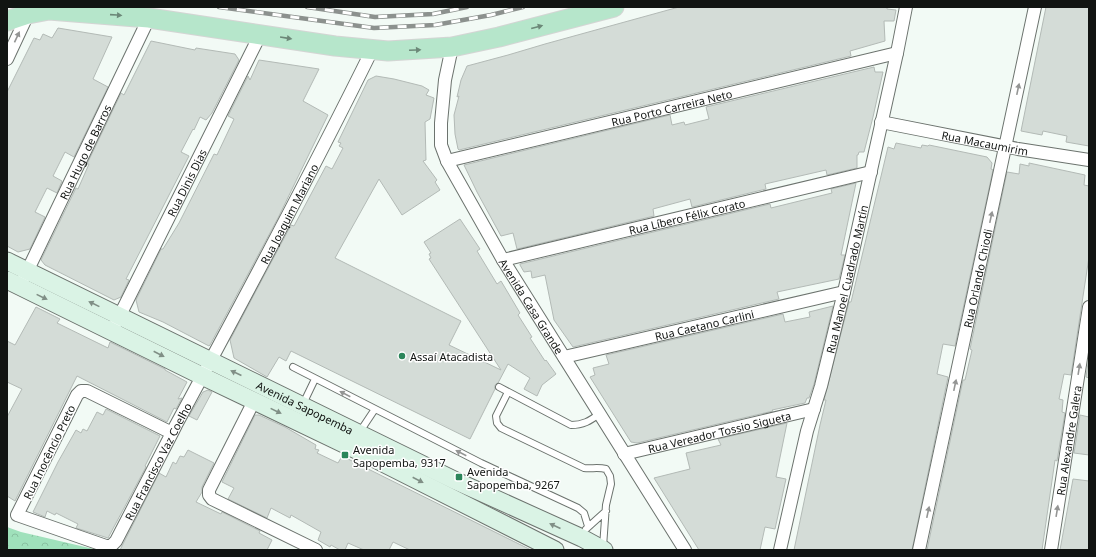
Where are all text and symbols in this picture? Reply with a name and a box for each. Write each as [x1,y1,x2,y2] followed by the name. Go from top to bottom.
[110,12,122,19] one-way arrow
[531,24,543,30] one-way arrow
[14,31,20,42] one-way arrow
[280,35,292,41] one-way arrow
[409,46,421,53] one-way arrow
[1015,83,1021,96] one-way arrow
[610,85,734,129] street label: Rua Porto Carreira Neto
[55,102,114,202] street label: Rua Hugo de Barros
[940,127,1029,158] street label: Rua Macaumirim
[163,146,209,219] street label: Rua Dinis Dias
[256,161,321,267] street label: Rua Joaquim Mariano
[627,195,747,237] street label: Rua Líbero Félix Corato
[822,203,871,355] street label: Rua Manoel Cuadrado Martín
[988,210,994,223] one-way arrow
[959,227,995,329] street label: Rua Orlando Chiodi
[496,255,567,357] street label: Avenida Casa Grande
[36,294,48,300] one-way arrow
[89,301,100,307] one-way arrow
[653,306,755,343] street label: Rua Caetano Carlini
[410,349,493,364] place label: Assaí Atacadista
[153,351,164,358] one-way arrow
[397,351,407,361] marker: Assaí Atacadista
[1076,363,1082,375] one-way arrow
[231,370,242,376] one-way arrow
[254,377,356,437] street label: Avenida Sapopemba
[952,379,958,391] one-way arrow
[1052,384,1084,496] street label: Rua Alexandre Galera
[340,391,351,397] one-way arrow
[121,399,195,523] street label: Rua Francisco Vaz Coelho
[20,402,79,502] street label: Rua Inocêncio Preto
[646,407,792,456] street label: Rua Vereador Tossio Sigueta
[270,408,281,414] one-way arrow
[353,442,446,470] place label: Avenida Sapopemba, 9317
[340,450,350,460] marker: Avenida Sapopemba, 9317
[456,450,467,456] one-way arrow
[467,464,560,492] place label: Avenida Sapopemba, 9267
[454,472,464,482] marker: Avenida Sapopemba, 9267
[412,477,423,484] one-way arrow
[1054,505,1060,518] one-way arrow
[925,506,931,518] one-way arrow
[550,523,561,529] one-way arrow

